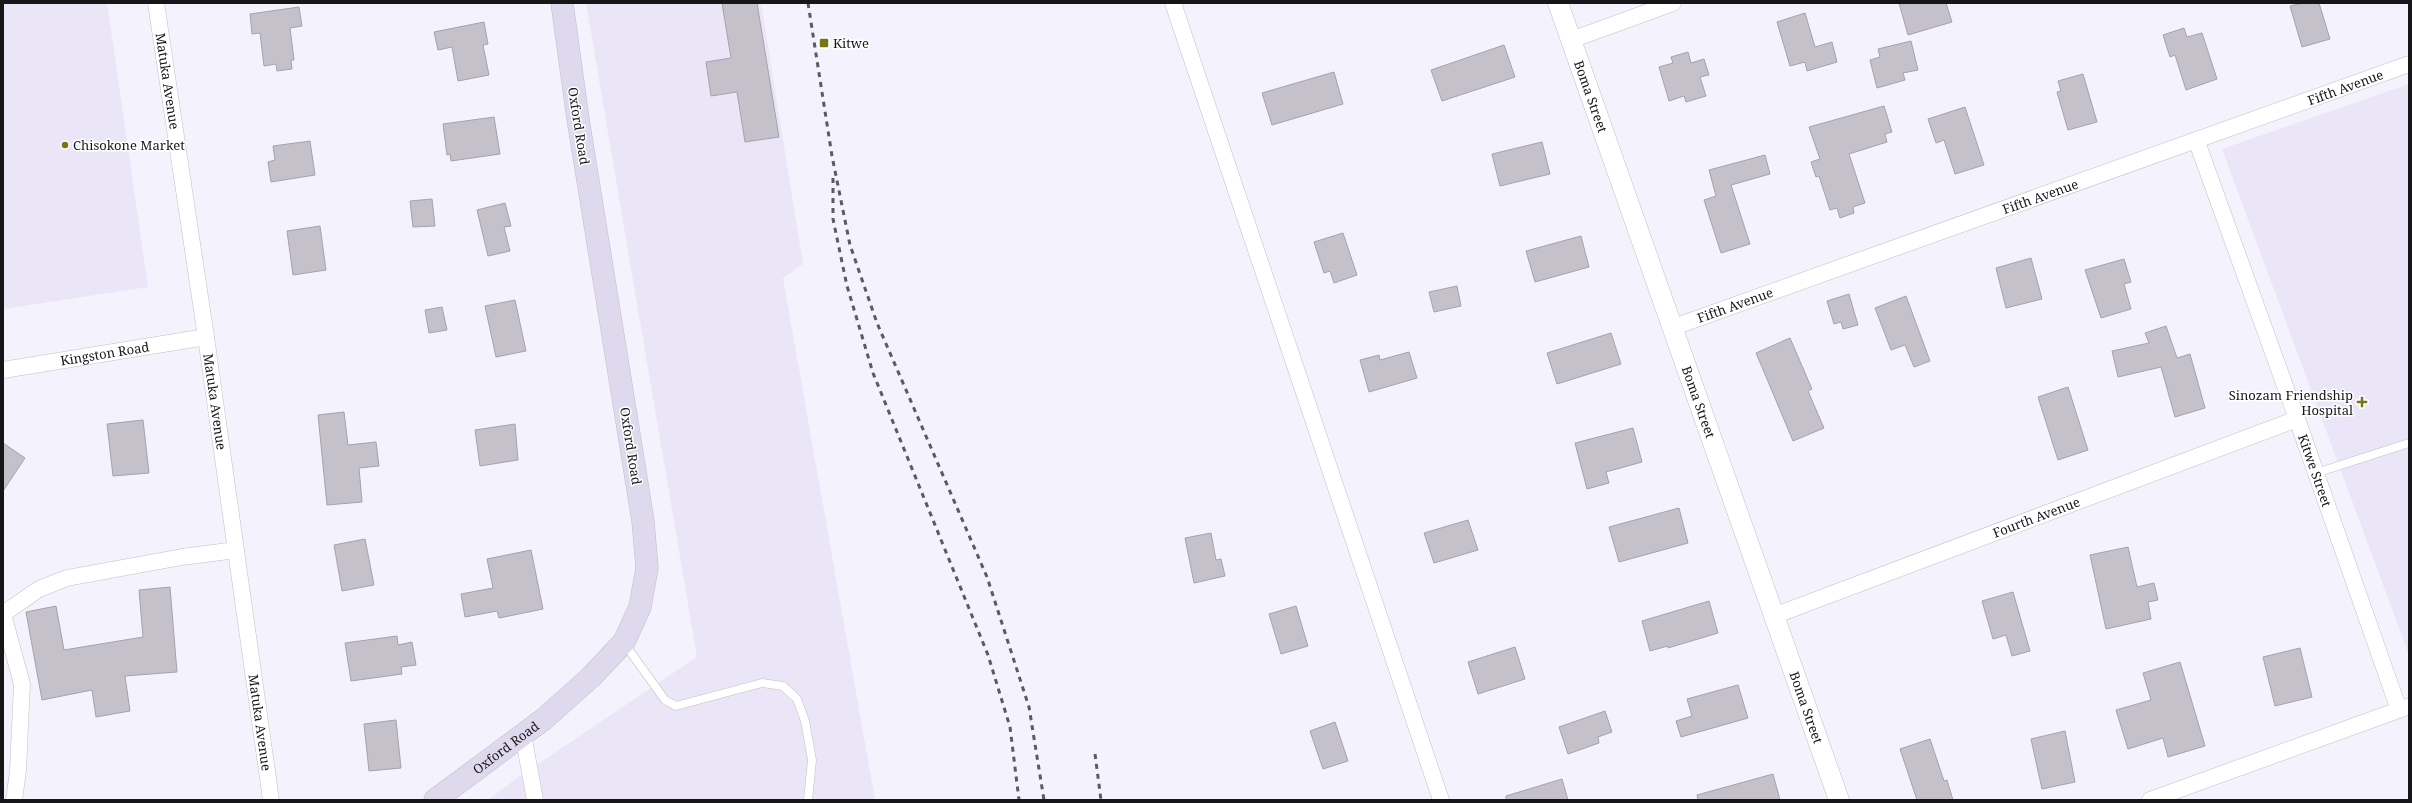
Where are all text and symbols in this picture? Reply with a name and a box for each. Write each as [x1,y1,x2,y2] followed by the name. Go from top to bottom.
[152,32,184,131] street label: Matuka Avenue
[833,34,869,52] place label: Kitwe
[818,37,830,49] marker: Kitwe
[1570,58,1612,135] street label: Boma Street
[2305,65,2386,109] street label: Fifth Avenue
[564,86,594,166] street label: Oxford Road
[73,136,185,154] place label: Chisokone Market
[60,140,70,150] marker: Chisokone Market
[2000,175,2081,218] street label: Fifth Avenue
[1695,283,1775,327] street label: Fifth Avenue
[59,337,150,370] street label: Kingston Road
[199,352,231,451] street label: Matuka Avenue
[1678,363,1720,441] street label: Boma Street
[2229,386,2353,419] place label: Sinozam Friendship Hospital
[2356,396,2368,408] marker: Sinozam Friendship Hospital
[616,406,646,486] street label: Oxford Road
[2294,432,2336,510] street label: Kitwe Street
[1990,493,2082,542] street label: Fourth Avenue
[1785,669,1828,746] street label: Boma Street
[244,673,276,772] street label: Matuka Avenue
[469,717,542,778] street label: Oxford Road

